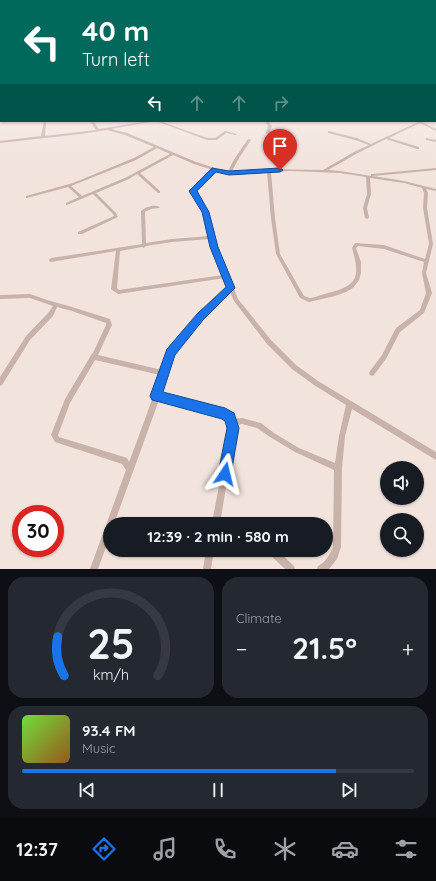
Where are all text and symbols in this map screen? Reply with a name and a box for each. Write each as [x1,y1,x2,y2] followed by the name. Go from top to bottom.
[82,13,149,48] text: 40 m
[16,16,68,68] icon: left
[82,48,150,71] text: Turn left
[144,92,166,114] icon: left
[186,92,208,114] icon: ahead
[228,92,250,114] icon: ahead
[270,92,292,114] icon: right
[263,129,297,170] pin
[269,135,291,157] icon: arrive
[204,453,246,495] position arrow
[380,461,424,557] map controls
[380,461,424,505] button: sound
[12,505,64,557] speed limit sign: 30
[380,513,424,557] button: search
[147,527,289,546] text: 12:39 · 2 min · 580 m
[236,610,282,626] text: Climate
[87,616,135,668] text: 25
[292,629,357,667] text: 21.5°
[236,635,247,663] text: −
[402,635,414,663] text: +
[93,665,129,683] text: km/h
[82,721,136,740] text: 93.4 FM
[82,740,116,756] text: Music
[76,779,98,801] icon: previous
[207,779,229,801] icon: pause
[338,779,360,801] icon: next
[90,835,118,863] icon: directions
[151,835,179,863] icon: music
[211,835,239,863] icon: phone
[271,835,299,863] icon: climate
[331,835,359,863] icon: car
[392,835,420,863] icon: filters
[16,838,58,861] text: 12:37

